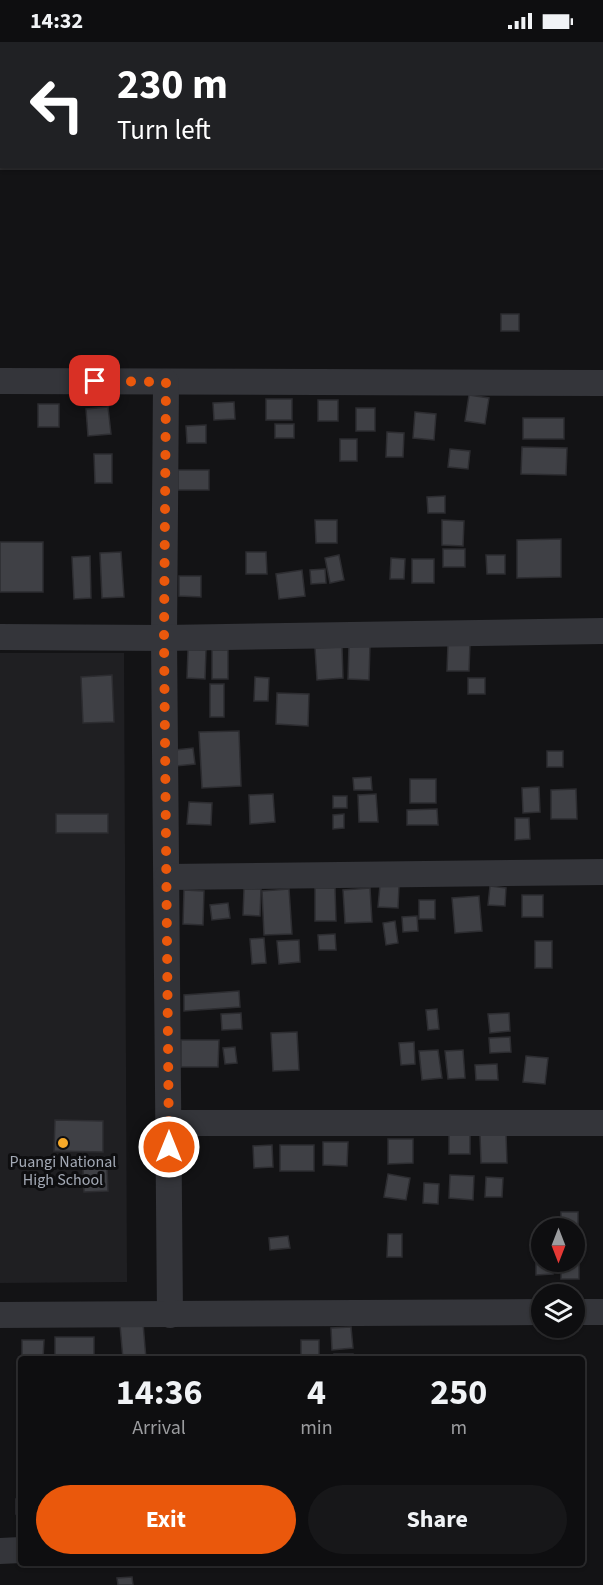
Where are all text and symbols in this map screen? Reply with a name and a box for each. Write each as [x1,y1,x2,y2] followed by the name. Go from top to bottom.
[30,5,83,37] text: 14:32
[117,55,228,115] text: 230 m
[18,66,96,144] icon: left
[117,111,211,150] text: Turn left
[69,355,120,406] pin
[78,364,111,397] icon: arrive
[137,1115,201,1179] position arrow
[56,1136,70,1150] marker: Puangi National High School
[10,1151,116,1191] place label: Puangi National High School
[531,1218,585,1272] north arrow
[531,1218,585,1338] map controls
[531,1284,585,1338] button: layers
[116,1367,203,1418] text: 14:36
[307,1367,326,1418] text: 4
[430,1367,487,1418] text: 250
[132,1414,186,1442] text: Arrival
[300,1414,333,1442] text: min
[450,1414,467,1442] text: m
[36,1485,296,1554] button: Exit
[308,1485,567,1554] button: Share

